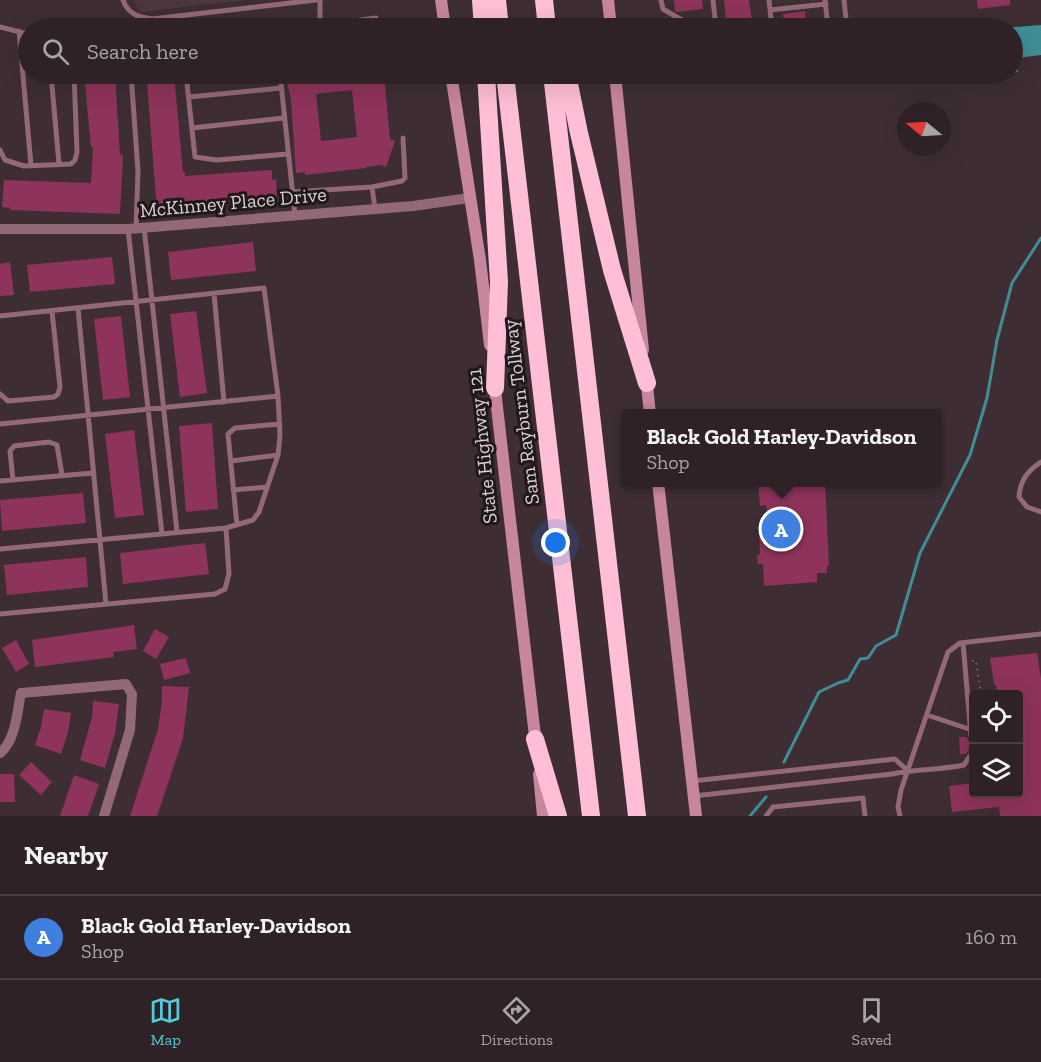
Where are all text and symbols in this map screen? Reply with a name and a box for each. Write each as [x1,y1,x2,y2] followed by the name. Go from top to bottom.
[18,18,1023,84] search box
[39,35,72,68] icon: search
[87,38,198,65] text: Search here
[897,102,951,156] north arrow
[139,182,327,222] street label: McKinney Place Drive
[498,317,544,506] street label: Sam Rayburn Tollway
[462,367,502,525] street label: State Highway 121
[621,409,942,487] popup
[646,423,917,450] text: Black Gold Harley-Davidson
[646,450,690,474] text: Shop
[762,506,800,552] pin: A
[541,528,570,557] your location
[969,690,1023,798] map controls
[969,690,1023,744] button: locate
[969,744,1023,798] button: layers
[24,839,108,871] text: Nearby
[81,912,351,939] text: Black Gold Harley-Davidson
[37,925,50,949] text: A
[965,925,1017,949] text: 160 m
[81,939,124,963] text: Shop
[149,994,182,1049] tab: Map
[481,994,553,1049] tab: Directions
[852,994,892,1049] tab: Saved

